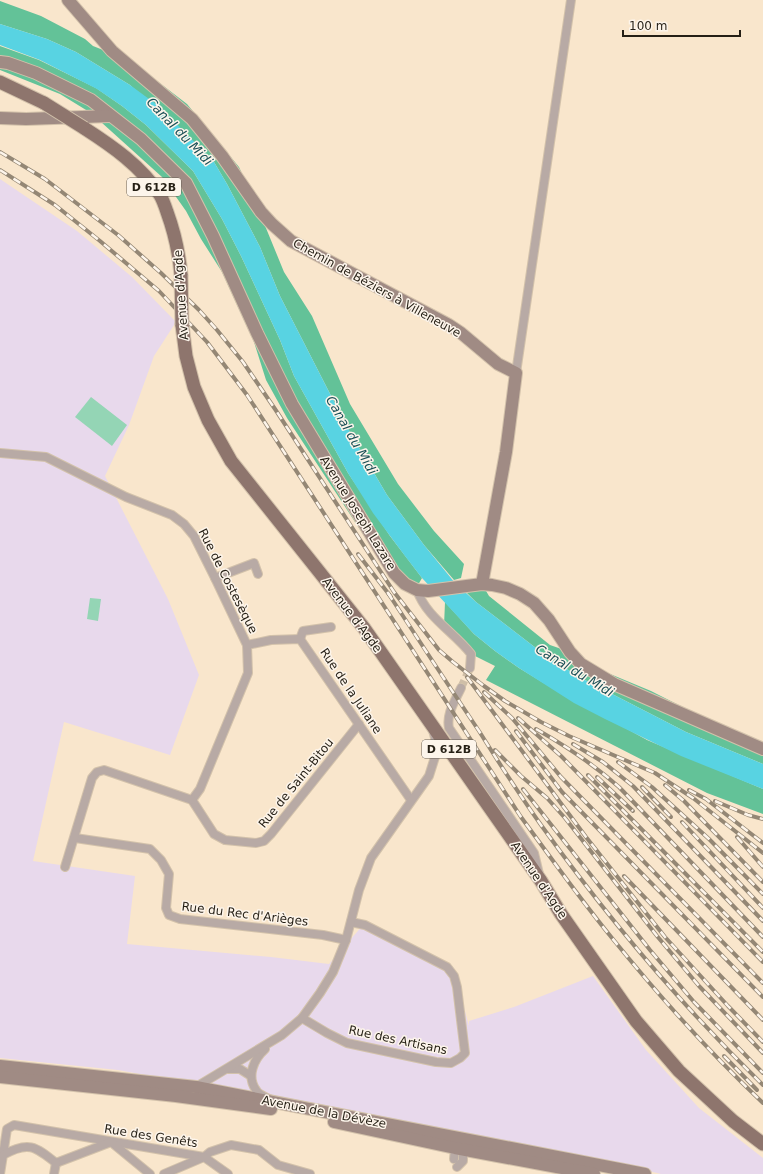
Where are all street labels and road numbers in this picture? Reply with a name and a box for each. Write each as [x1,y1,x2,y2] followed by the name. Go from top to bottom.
[127,178,181,196] road number: D 612B
[291,236,463,340] street label: Chemin de Béziers à Villeneuve
[171,250,191,340] street label: Avenue d'Agde
[317,453,399,573] street label: Avenue Joseph Lazare
[195,526,261,636] street label: Rue de Costesèque
[319,575,385,655] street label: Avenue d'Agde
[317,646,385,736] street label: Rue de la Juliane
[256,735,336,831] street label: Rue de Saint-Bitou
[422,740,476,758] road number: D 612B
[508,839,570,921] street label: Avenue d'Agde
[181,899,309,929] street label: Rue du Rec d'Arièges
[347,1023,449,1057] street label: Rue des Artisans
[261,1093,387,1131] street label: Avenue de la Dévèze
[103,1122,199,1150] street label: Rue des Genêts

